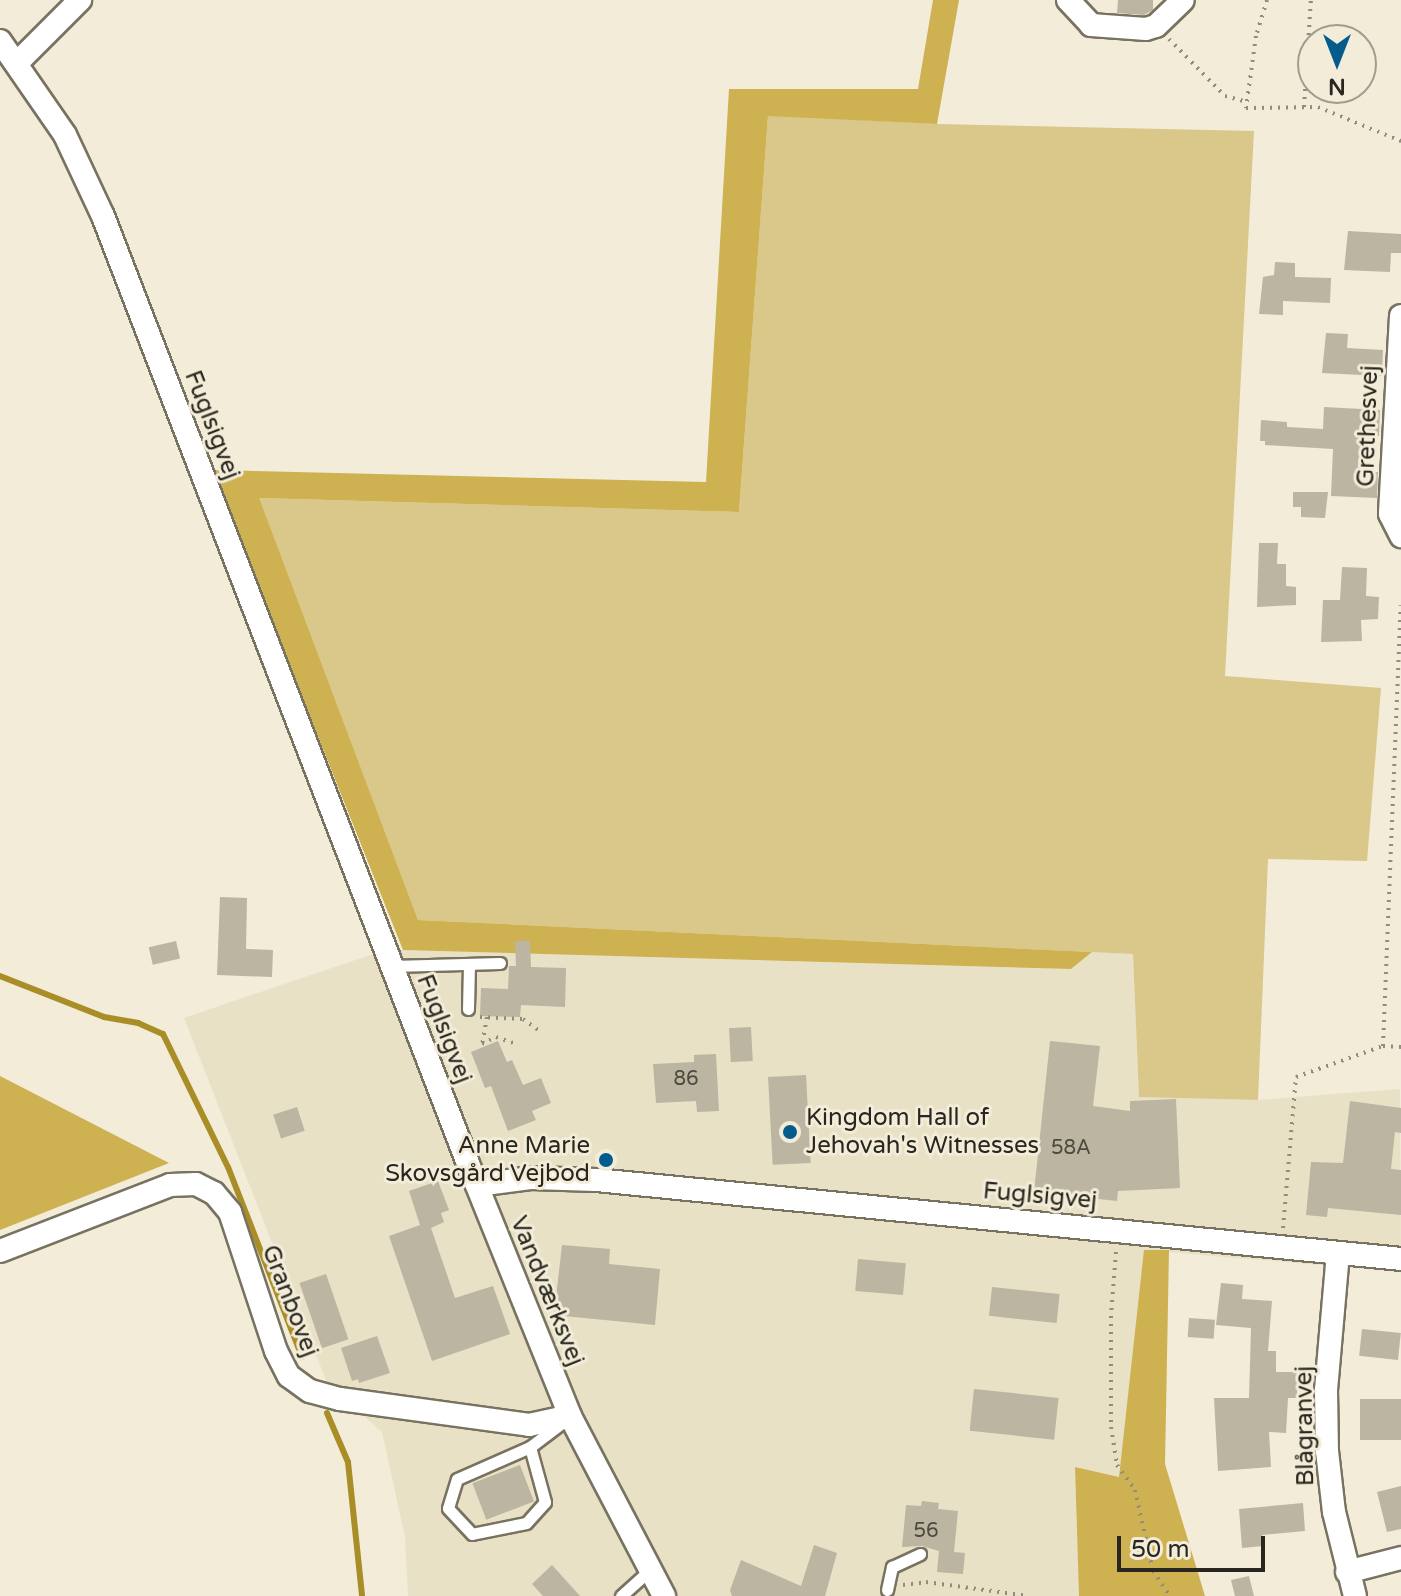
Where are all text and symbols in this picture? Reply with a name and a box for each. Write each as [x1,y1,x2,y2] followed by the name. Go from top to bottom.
[1297,24,1377,104] north arrow
[1328,73,1346,99] text: N
[1351,365,1385,487] street label: Grethesvej
[178,366,246,484] street label: Fuglsigvej
[410,970,478,1088] street label: Fuglsigvej
[673,1067,699,1091] house number: 86
[806,1104,1039,1160] place label: Kingdom Hall of Jehovah's Witnesses
[781,1123,799,1141] marker: Kingdom Hall of Jehovah's Witnesses
[385,1132,590,1188] place label: Anne Marie Skovsgård Vejbod
[1051,1136,1091,1160] house number: 58A
[597,1151,615,1169] marker: Anne Marie Skovsgård Vejbod
[982,1177,1098,1215] street label: Fuglsigvej
[504,1212,590,1370] street label: Vandværksvej
[256,1241,324,1361] street label: Granbovej
[1290,1366,1320,1486] street label: Blågranvej
[913,1519,939,1543] house number: 56
[1121,1520,1269,1570] scale bar
[1131,1535,1189,1564] text: 50 m

